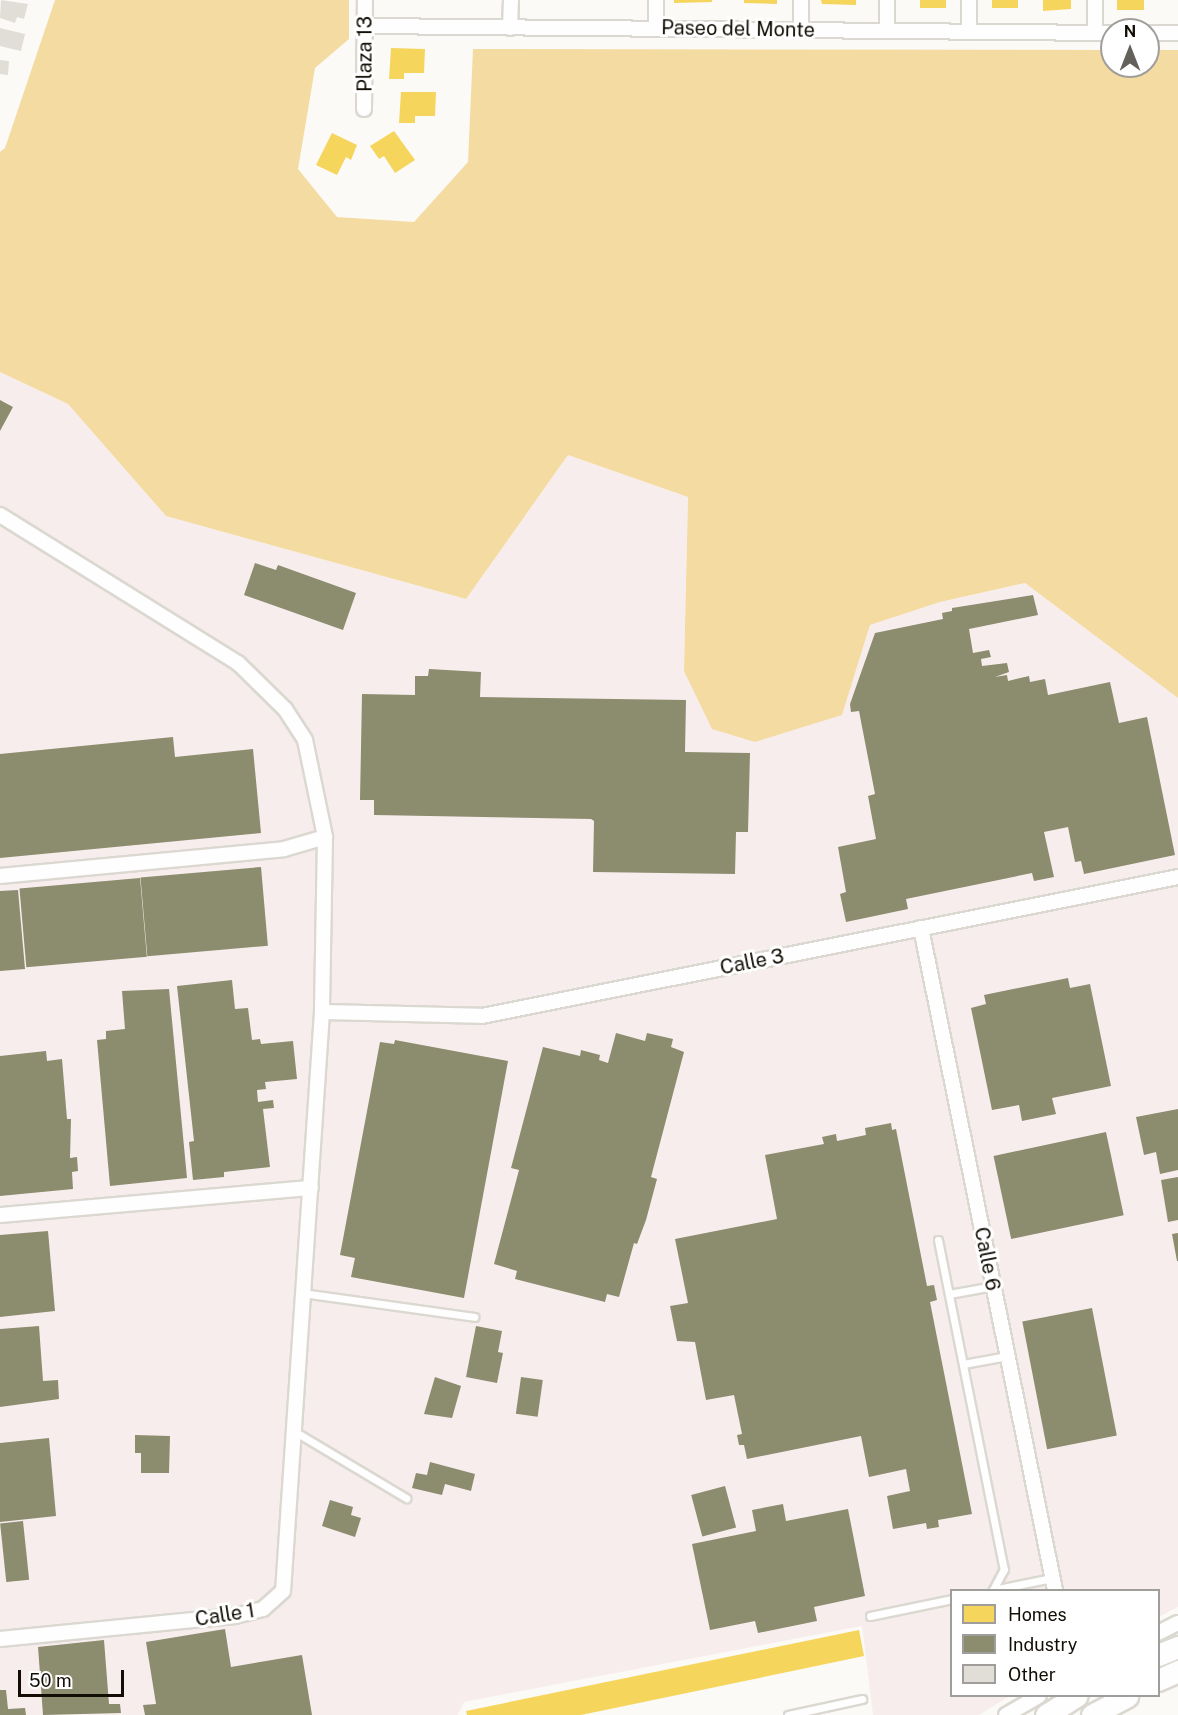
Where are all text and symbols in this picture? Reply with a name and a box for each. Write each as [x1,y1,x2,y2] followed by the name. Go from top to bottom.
[353,16,377,92] street label: Plaza 13
[661,16,815,42] street label: Paseo del Monte
[1100,18,1160,78] north arrow
[1124,22,1136,41] text: N
[718,944,786,980] street label: Calle 3
[969,1225,1005,1293] street label: Calle 6
[950,1589,1160,1697] legend
[193,1598,257,1632] street label: Calle 1
[1008,1604,1067,1625] text: Homes
[1008,1634,1077,1655] text: Industry
[21,1658,128,1696] scale bar
[1008,1664,1056,1685] text: Other
[29,1670,72,1691] text: 50 m

